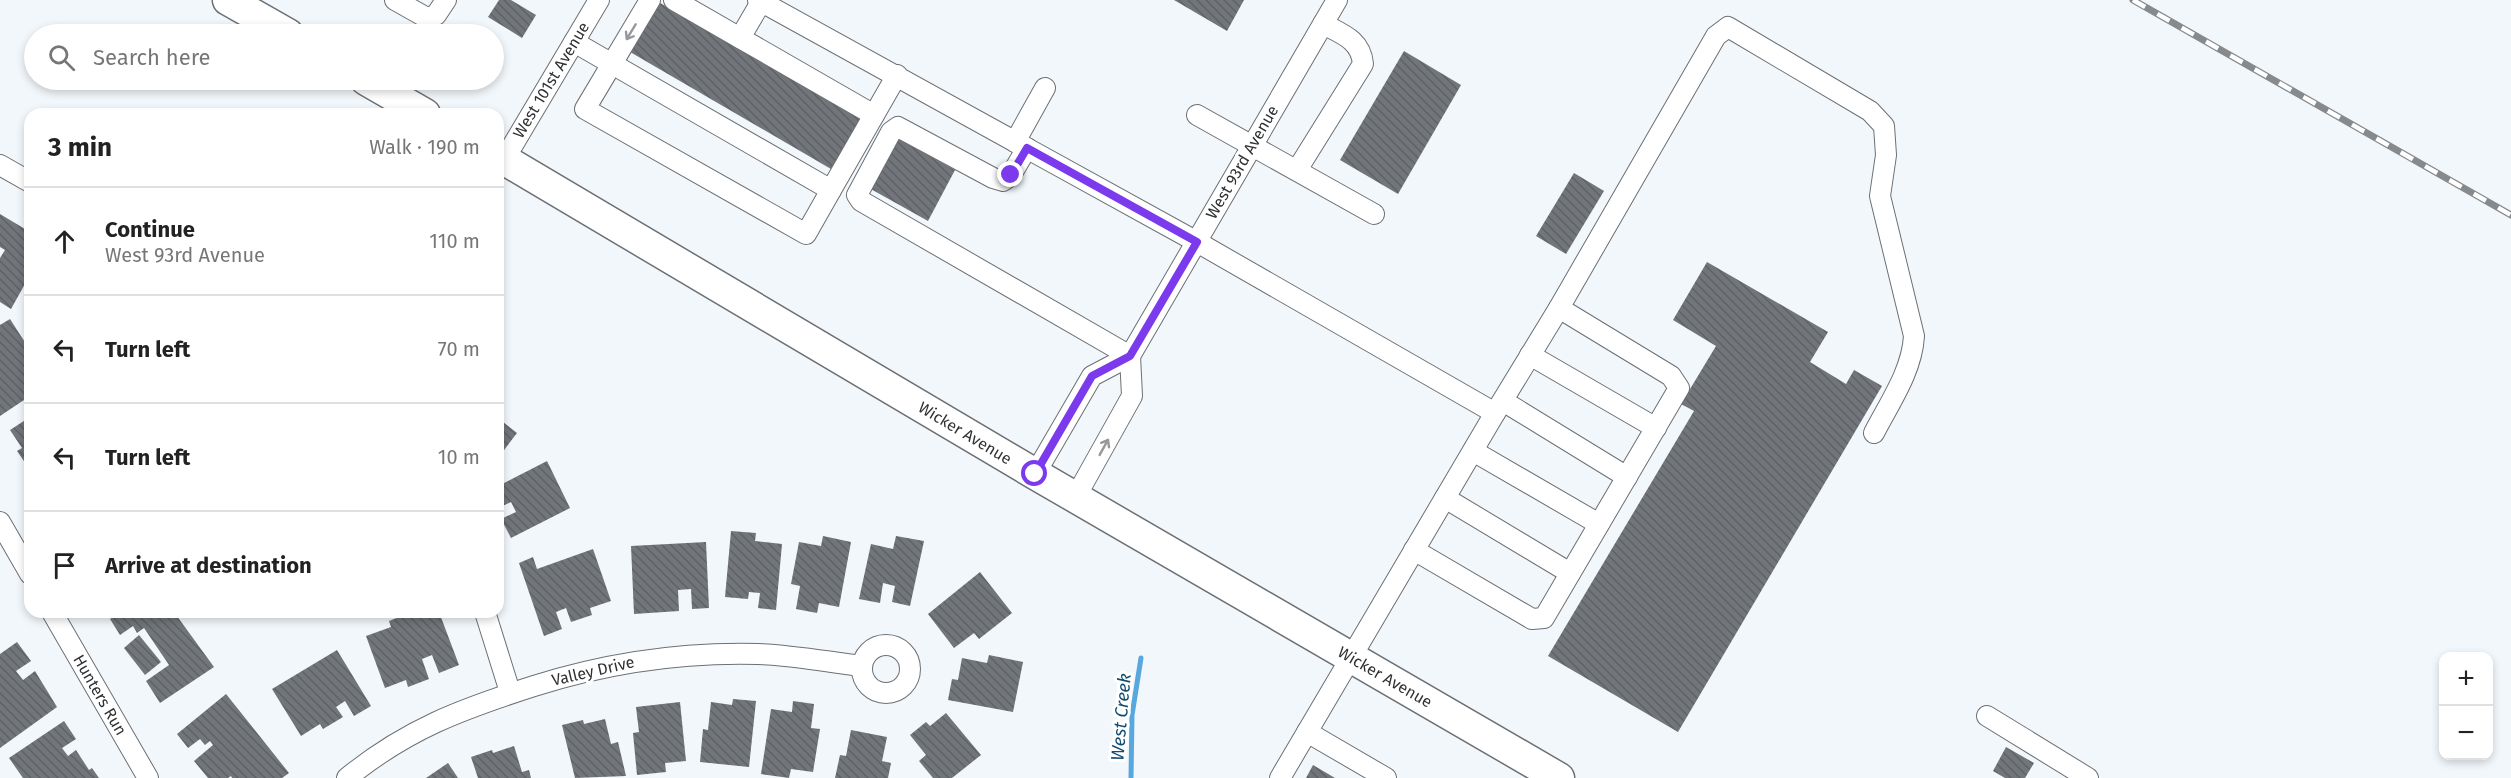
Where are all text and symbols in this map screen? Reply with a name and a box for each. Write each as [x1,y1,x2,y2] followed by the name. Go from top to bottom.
[509,18,593,142] street label: West 101st Avenue
[624,23,636,40] one-way arrow
[24,24,504,90] search box
[45,41,78,74] icon: search
[93,44,211,71] text: Search here
[1202,102,1282,222] street label: West 93rd Avenue
[48,132,112,163] text: 3 min
[369,135,480,159] text: Walk · 190 m
[997,161,1023,187] route end
[105,216,195,243] text: Continue
[48,225,81,258] icon: ahead
[429,229,480,253] text: 110 m
[105,243,265,267] text: West 93rd Avenue
[48,333,81,366] icon: left
[105,336,190,363] text: Turn left
[438,337,480,361] text: 70 m
[915,398,1015,468] street label: Wicker Avenue
[1099,438,1110,456] one-way arrow
[48,441,81,474] icon: left
[105,444,190,471] text: Turn left
[438,445,480,469] text: 10 m
[1021,460,1047,486] route start
[48,549,81,582] icon: arrive
[105,552,312,579] text: Arrive at destination
[1334,642,1436,712] street label: Wicker Avenue
[69,651,131,739] street label: Hunters Run
[550,652,636,690] street label: Valley Drive
[2439,652,2493,760] map controls
[2439,652,2493,706] button: +
[1106,672,1136,762] water label: West Creek
[2439,706,2493,760] button: −

